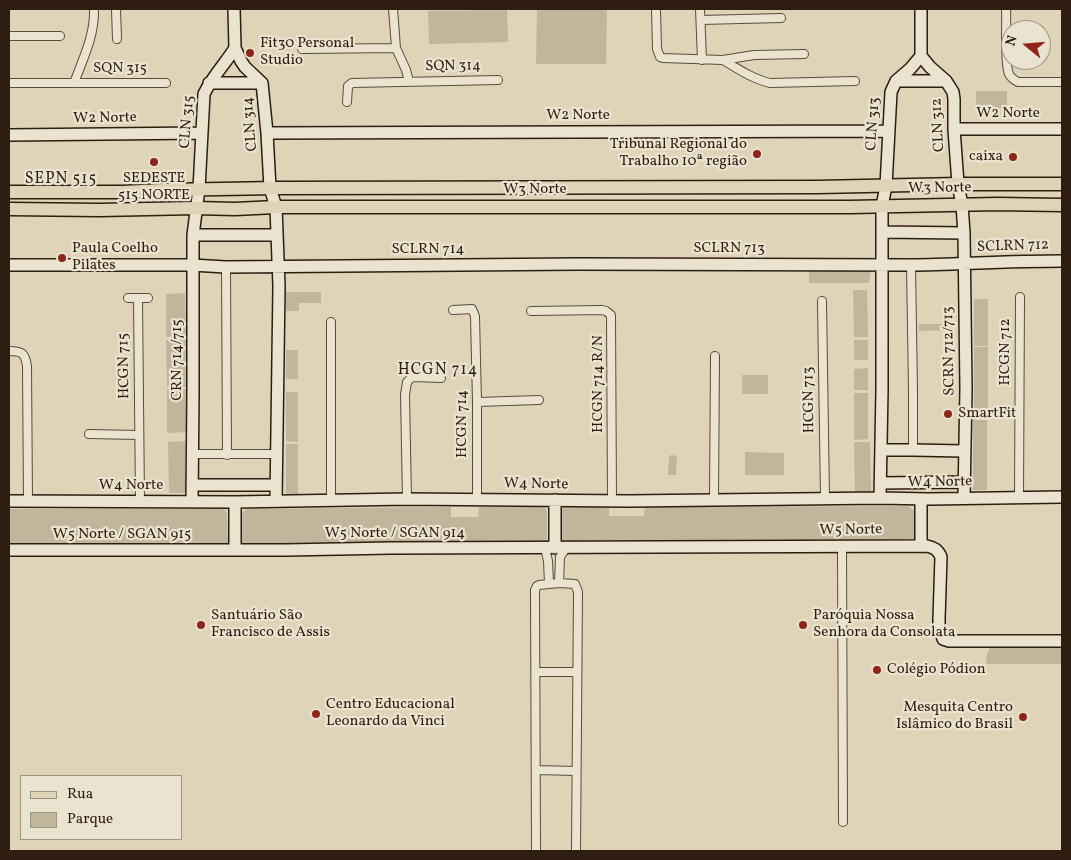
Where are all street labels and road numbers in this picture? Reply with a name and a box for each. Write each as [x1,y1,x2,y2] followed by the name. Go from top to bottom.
[425,58,481,76] street label: SQN 314
[93,60,147,78] street label: SQN 315
[177,95,199,149] street label: CLN 315
[240,96,262,152] street label: CLN 314
[863,97,885,151] street label: CLN 313
[929,98,949,152] street label: CLN 312
[976,105,1040,123] street label: W2 Norte
[546,107,610,125] street label: W2 Norte
[73,109,137,129] street label: W2 Norte
[908,179,972,199] street label: W3 Norte
[503,181,567,199] street label: W3 Norte
[977,237,1049,257] street label: SCLRN 712
[693,240,765,258] street label: SCLRN 713
[392,241,464,259] street label: SCLRN 714
[940,306,960,396] street label: SCRN 712/713
[997,318,1015,386] street label: HCGN 712
[169,319,187,401] street label: CRN 714/715
[115,333,135,399] street label: HCGN 715
[590,335,608,433] street label: HCGN 714 R/N
[800,367,820,433] street label: HCGN 713
[454,390,472,458] street label: HCGN 714
[908,473,972,493] street label: W4 Norte
[504,475,568,495] street label: W4 Norte
[99,477,163,495] street label: W4 Norte
[819,521,883,541] street label: W5 Norte
[325,525,465,543] street label: W5 Norte / SGAN 914
[53,526,191,544] street label: W5 Norte / SGAN 915

